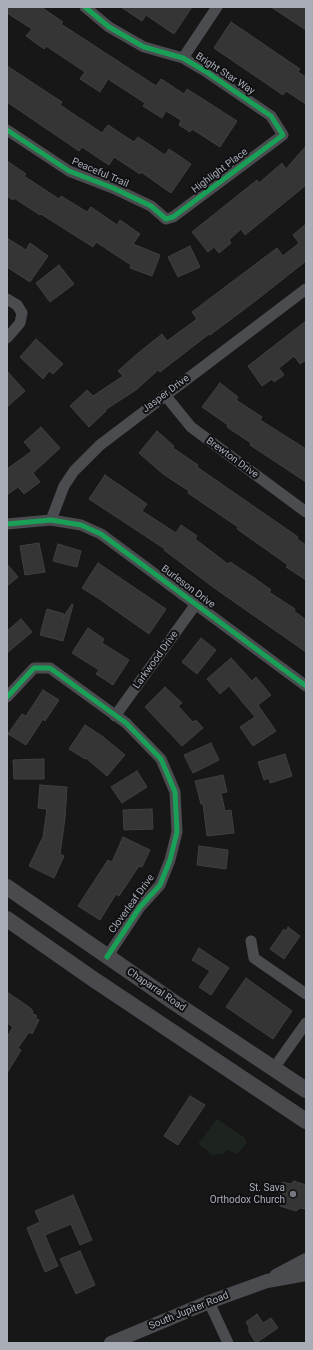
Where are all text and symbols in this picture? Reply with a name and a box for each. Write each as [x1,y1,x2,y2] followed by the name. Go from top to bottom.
[193,50,257,98] street label: Bright Star Way
[190,146,250,196] street label: Highlight Place
[70,156,130,190] street label: Peaceful Trail
[140,373,192,415] street label: Jasper Drive
[204,435,260,481] street label: Brewton Drive
[159,563,217,611] street label: Burleson Drive
[131,629,181,691] street label: Larkwood Drive
[107,872,157,936] street label: Cloverleaf Drive
[124,966,188,1014] street label: Chaparral Road
[210,1182,285,1206] place label: St. Sava Orthodox Church
[288,1189,298,1199] marker: St. Sava Orthodox Church
[147,1290,231,1332] street label: South Jupiter Road

